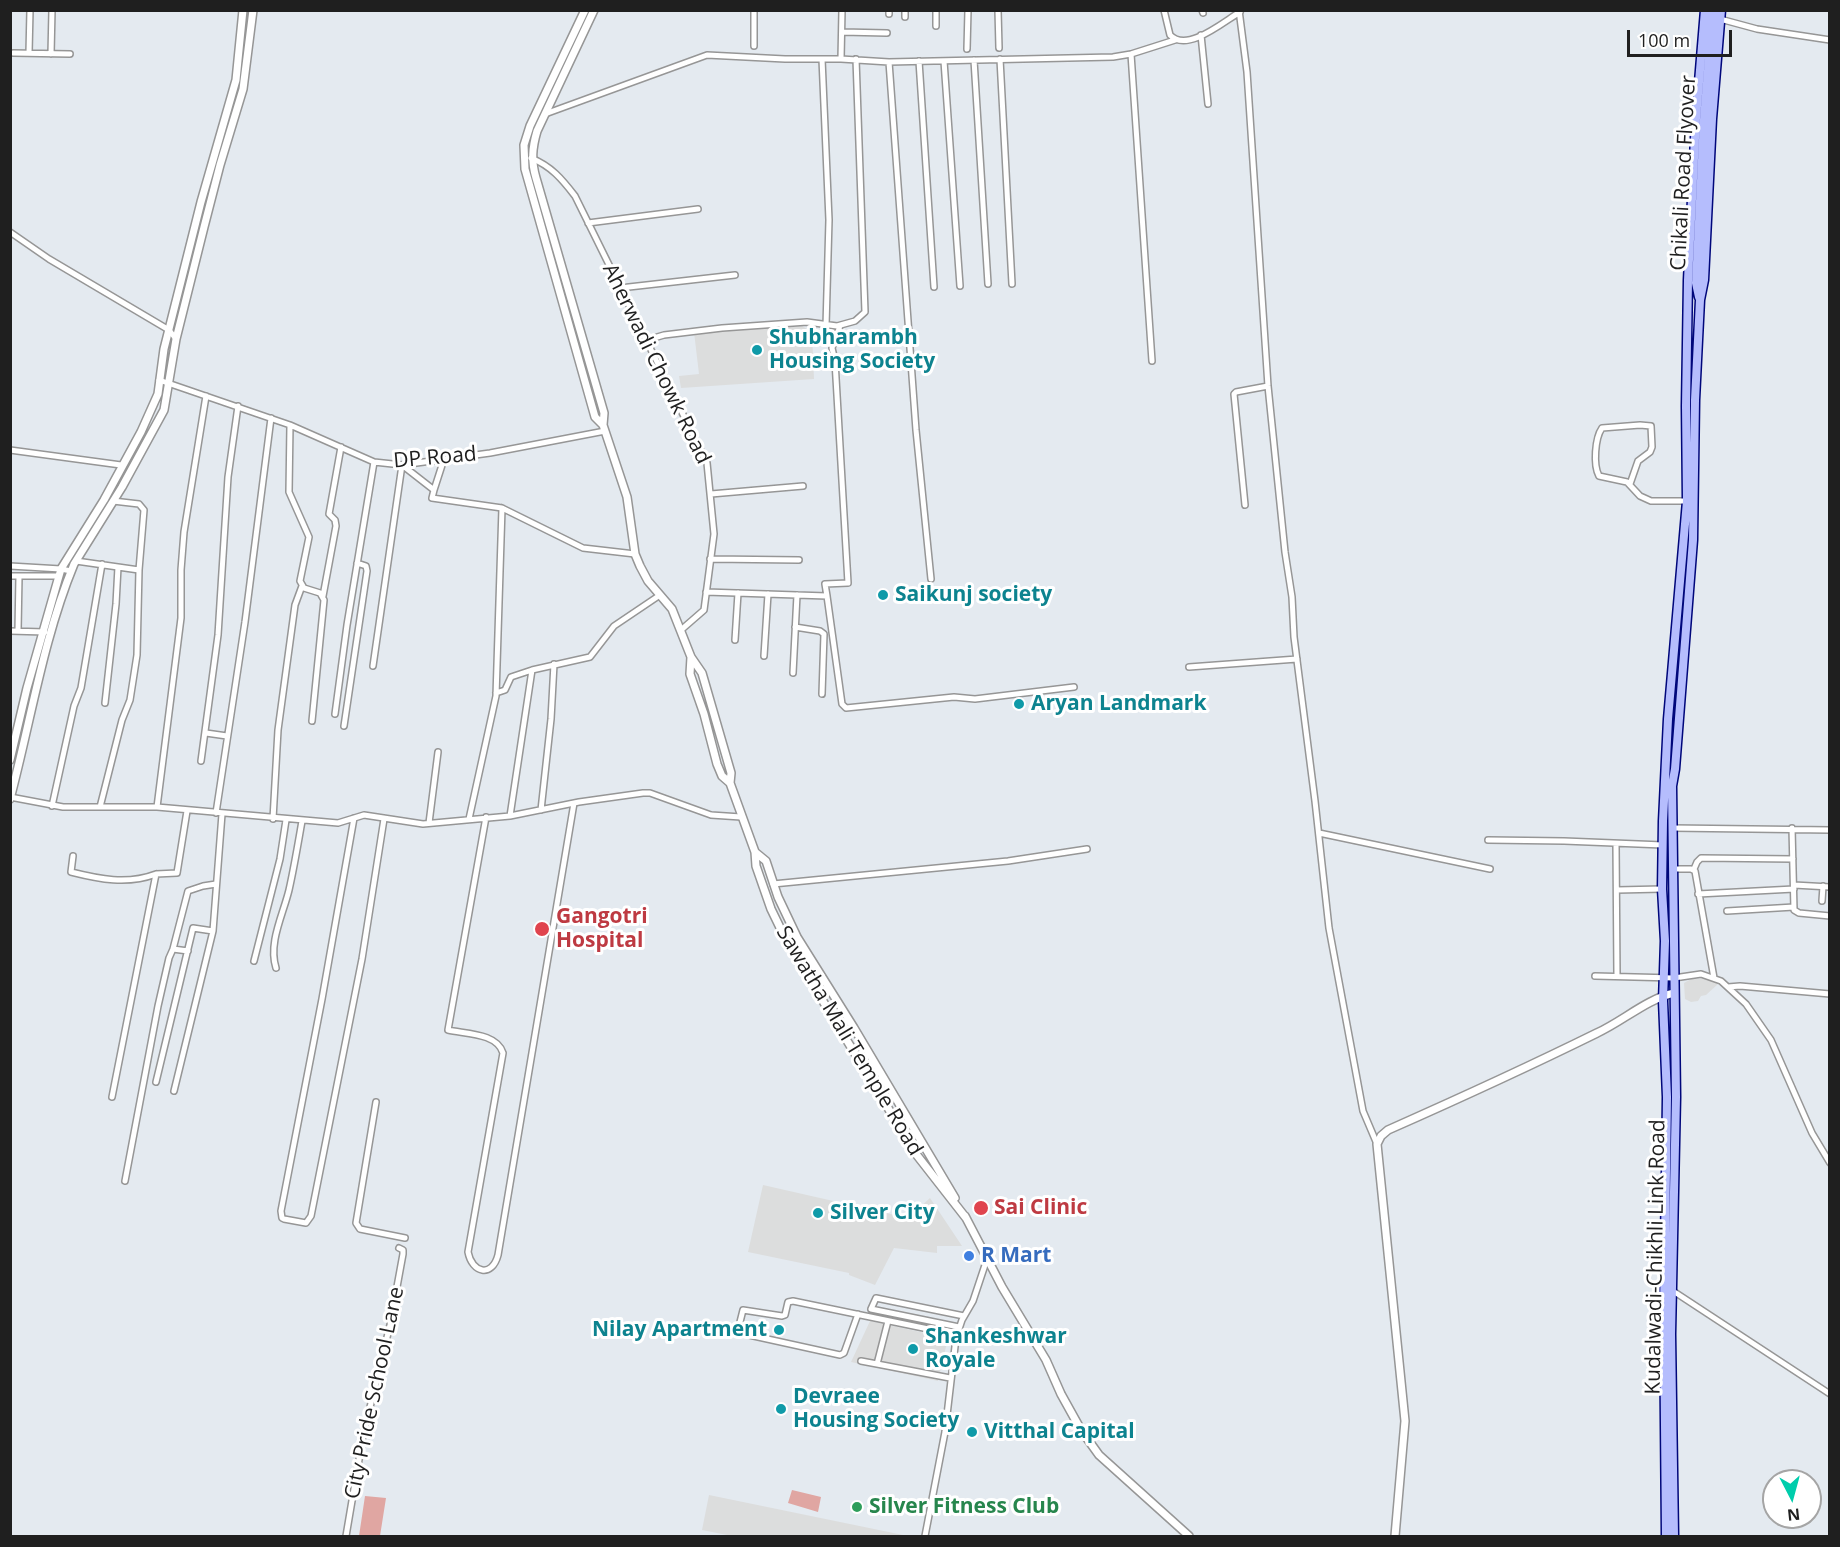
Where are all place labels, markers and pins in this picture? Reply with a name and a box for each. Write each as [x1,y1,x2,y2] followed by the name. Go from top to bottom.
[769,325,935,375] place label: Shubharambh Housing Society
[750,343,764,357] marker: Shubharambh Housing Society
[895,582,1052,608] place label: Saikunj society
[876,588,890,602] marker: Saikunj society
[1031,691,1206,717] place label: Aryan Landmark
[1012,697,1026,711] marker: Aryan Landmark
[556,904,648,954] place label: Gangotri Hospital
[533,920,551,938] marker: Gangotri Hospital
[994,1195,1087,1221] place label: Sai Clinic
[972,1199,990,1217] marker: Sai Clinic
[830,1200,935,1226] place label: Silver City
[811,1206,825,1220] marker: Silver City
[981,1243,1051,1269] place label: R Mart
[962,1249,976,1263] marker: R Mart
[592,1317,767,1343] place label: Nilay Apartment
[772,1323,786,1337] marker: Nilay Apartment
[925,1324,1067,1374] place label: Shankeshwar Royale
[906,1342,920,1356] marker: Shankeshwar Royale
[793,1384,959,1434] place label: Devraee Housing Society
[774,1402,788,1416] marker: Devraee Housing Society
[984,1419,1135,1445] place label: Vitthal Capital
[965,1425,979,1439] marker: Vitthal Capital
[869,1494,1059,1520] place label: Silver Fitness Club
[850,1500,864,1514] marker: Silver Fitness Club

